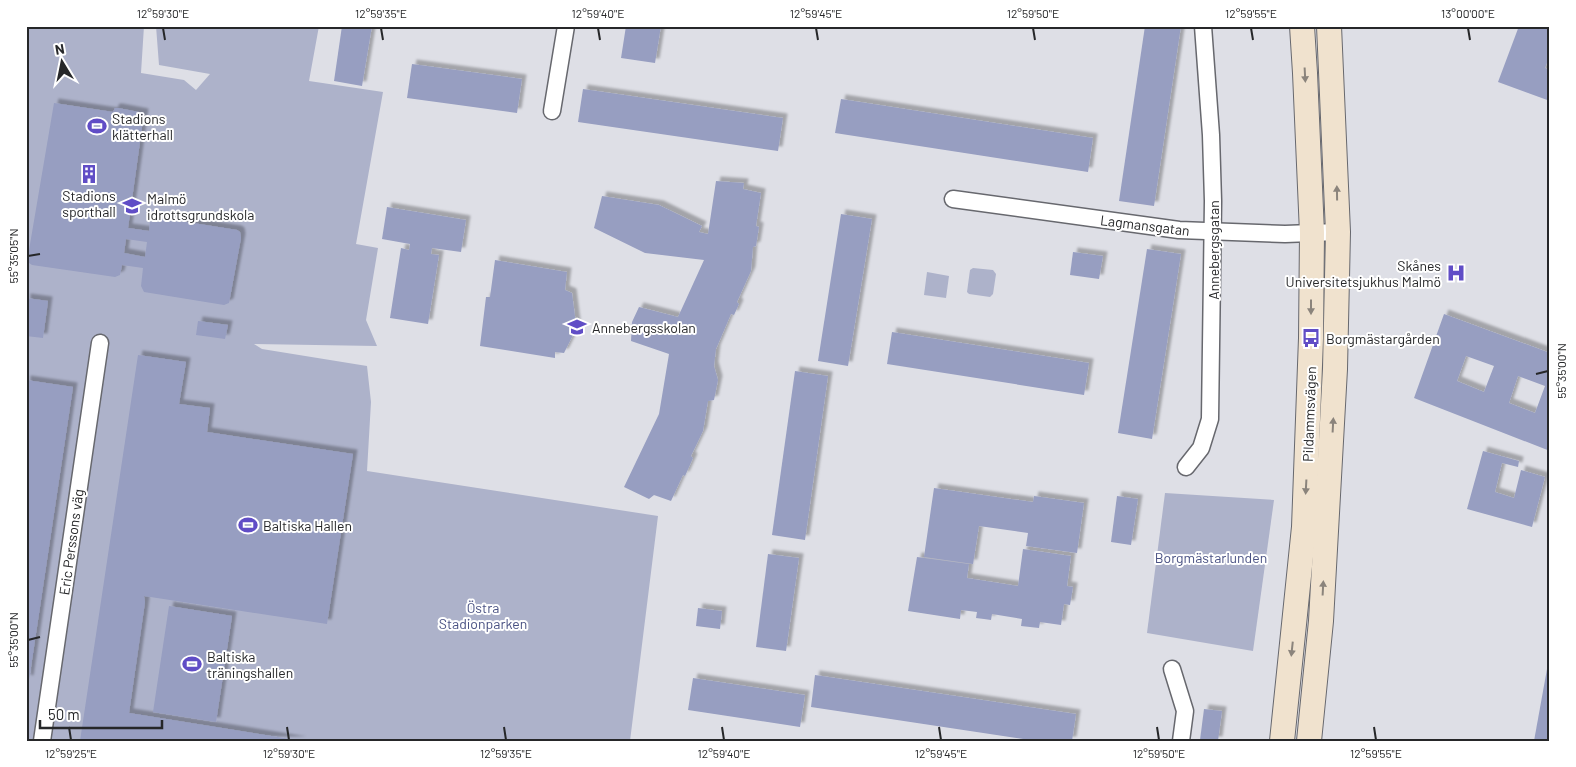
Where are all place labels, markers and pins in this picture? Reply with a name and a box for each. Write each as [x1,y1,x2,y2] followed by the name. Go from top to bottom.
[112,110,173,143] place label: Stadions klätterhall
[86,115,108,137] sports icon: Stadions klätterhall
[78,163,100,185] building icon: Stadions sporthall
[62,187,116,220] place label: Stadions sporthall
[147,190,254,223] place label: Malmö idrottsgrundskola
[121,195,143,217] school or university icon: Malmö idrottsgrundskola
[1286,257,1441,290] place label: Skånes Universitetsjukhus Malmö
[1445,262,1467,284] hospital icon: Skånes Universitetsjukhus Malmö
[566,316,588,338] school or university icon: Annebergsskolan
[592,319,696,336] place label: Annebergsskolan
[1300,327,1322,349] bus stop icon: Borgmästargården
[1326,330,1440,347] place label: Borgmästargården
[237,514,259,536] sports icon: Baltiska Hallen
[263,517,352,534] place label: Baltiska Hallen
[207,648,293,681] place label: Baltiska träningshallen
[181,653,203,675] sports icon: Baltiska träningshallen

